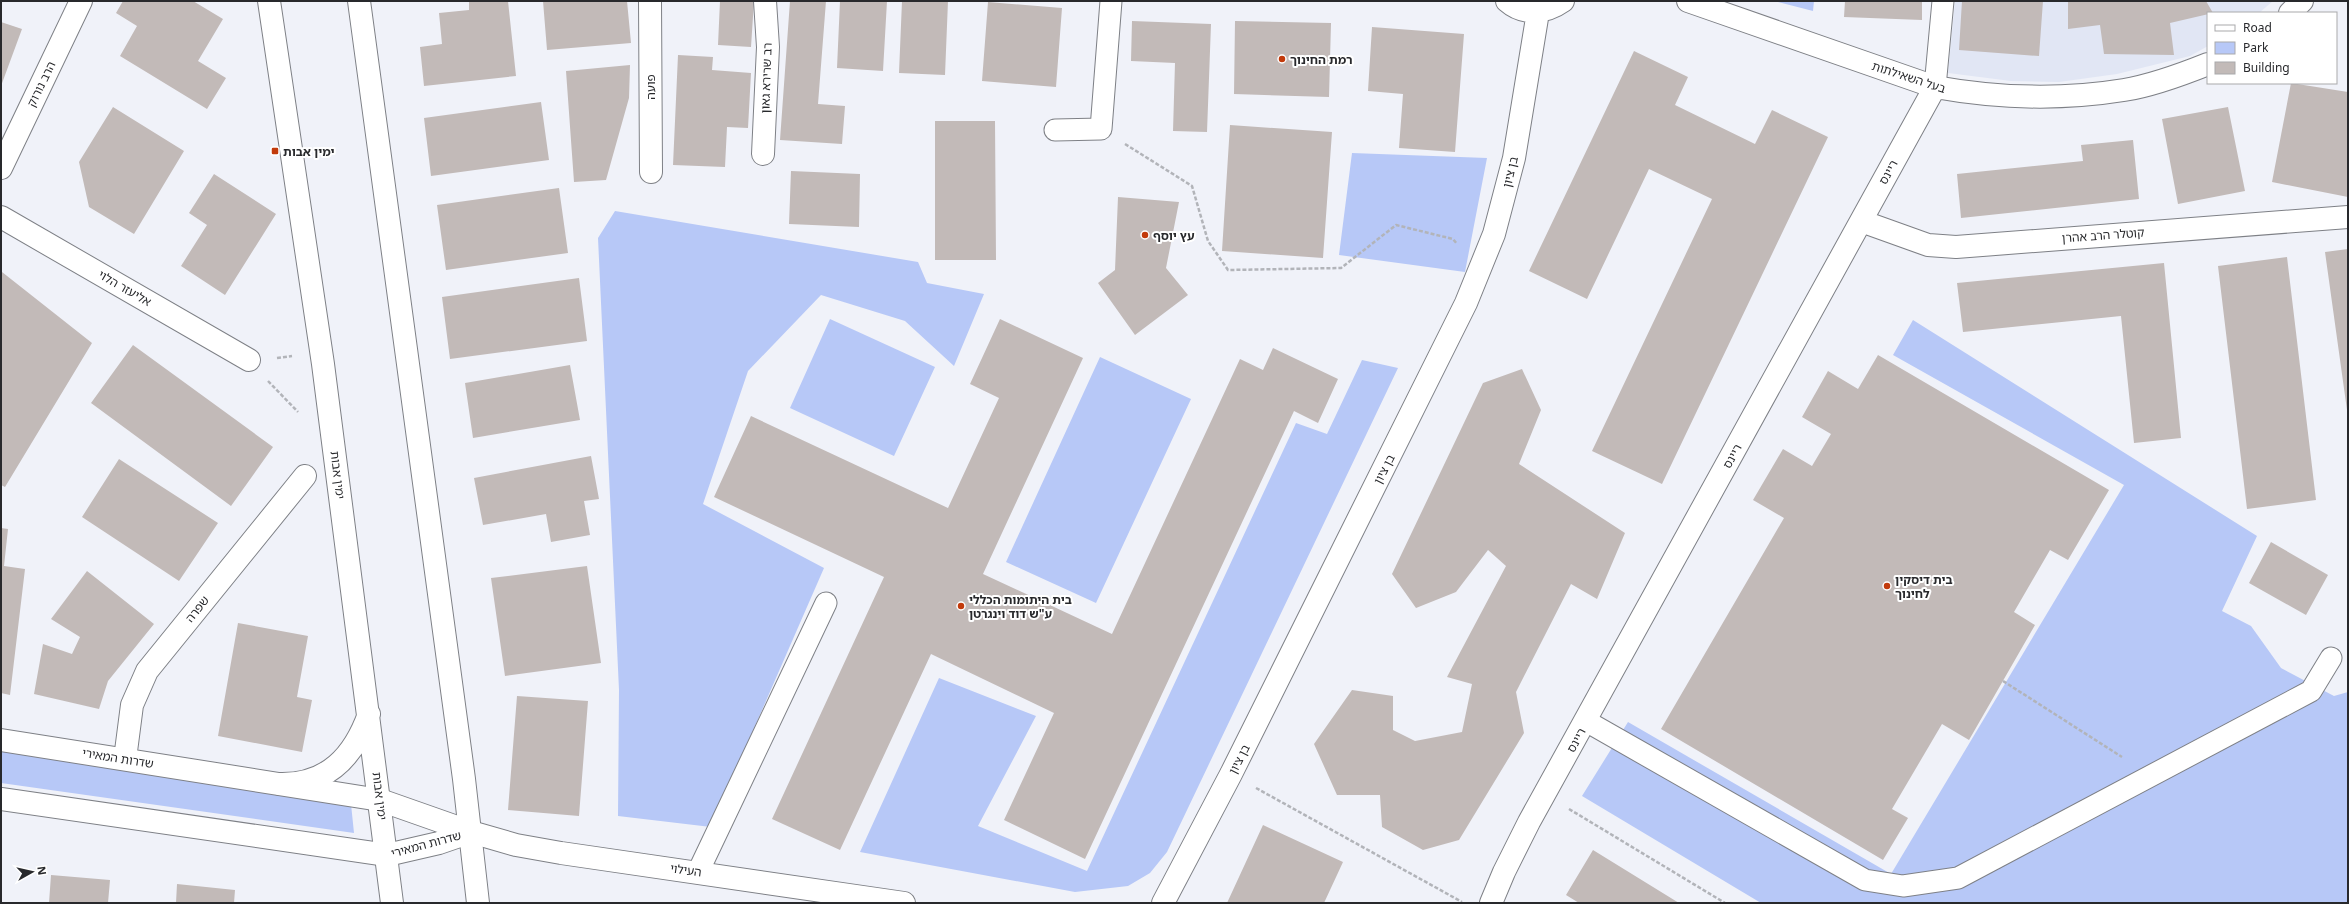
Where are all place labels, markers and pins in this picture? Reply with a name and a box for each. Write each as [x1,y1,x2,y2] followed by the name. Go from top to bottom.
[1290,51,1352,68] place label: רמת החינוך
[1277,54,1287,64] marker: רמת החינוך
[283,143,335,160] place label: ימין אבות
[270,146,280,156] marker: ימין אבות
[1153,227,1195,244] place label: עץ יוסף
[1140,230,1150,240] marker: עץ יוסף
[1895,571,1953,602] place label: בית דיסקין לחינוך
[1882,581,1892,591] marker: בית דיסקין לחינוך
[969,591,1072,622] place label: בית היתומות הכללי ע"ש דוד וינגרטן
[956,601,966,611] marker: בית היתומות הכללי ע"ש דוד וינגרטן

